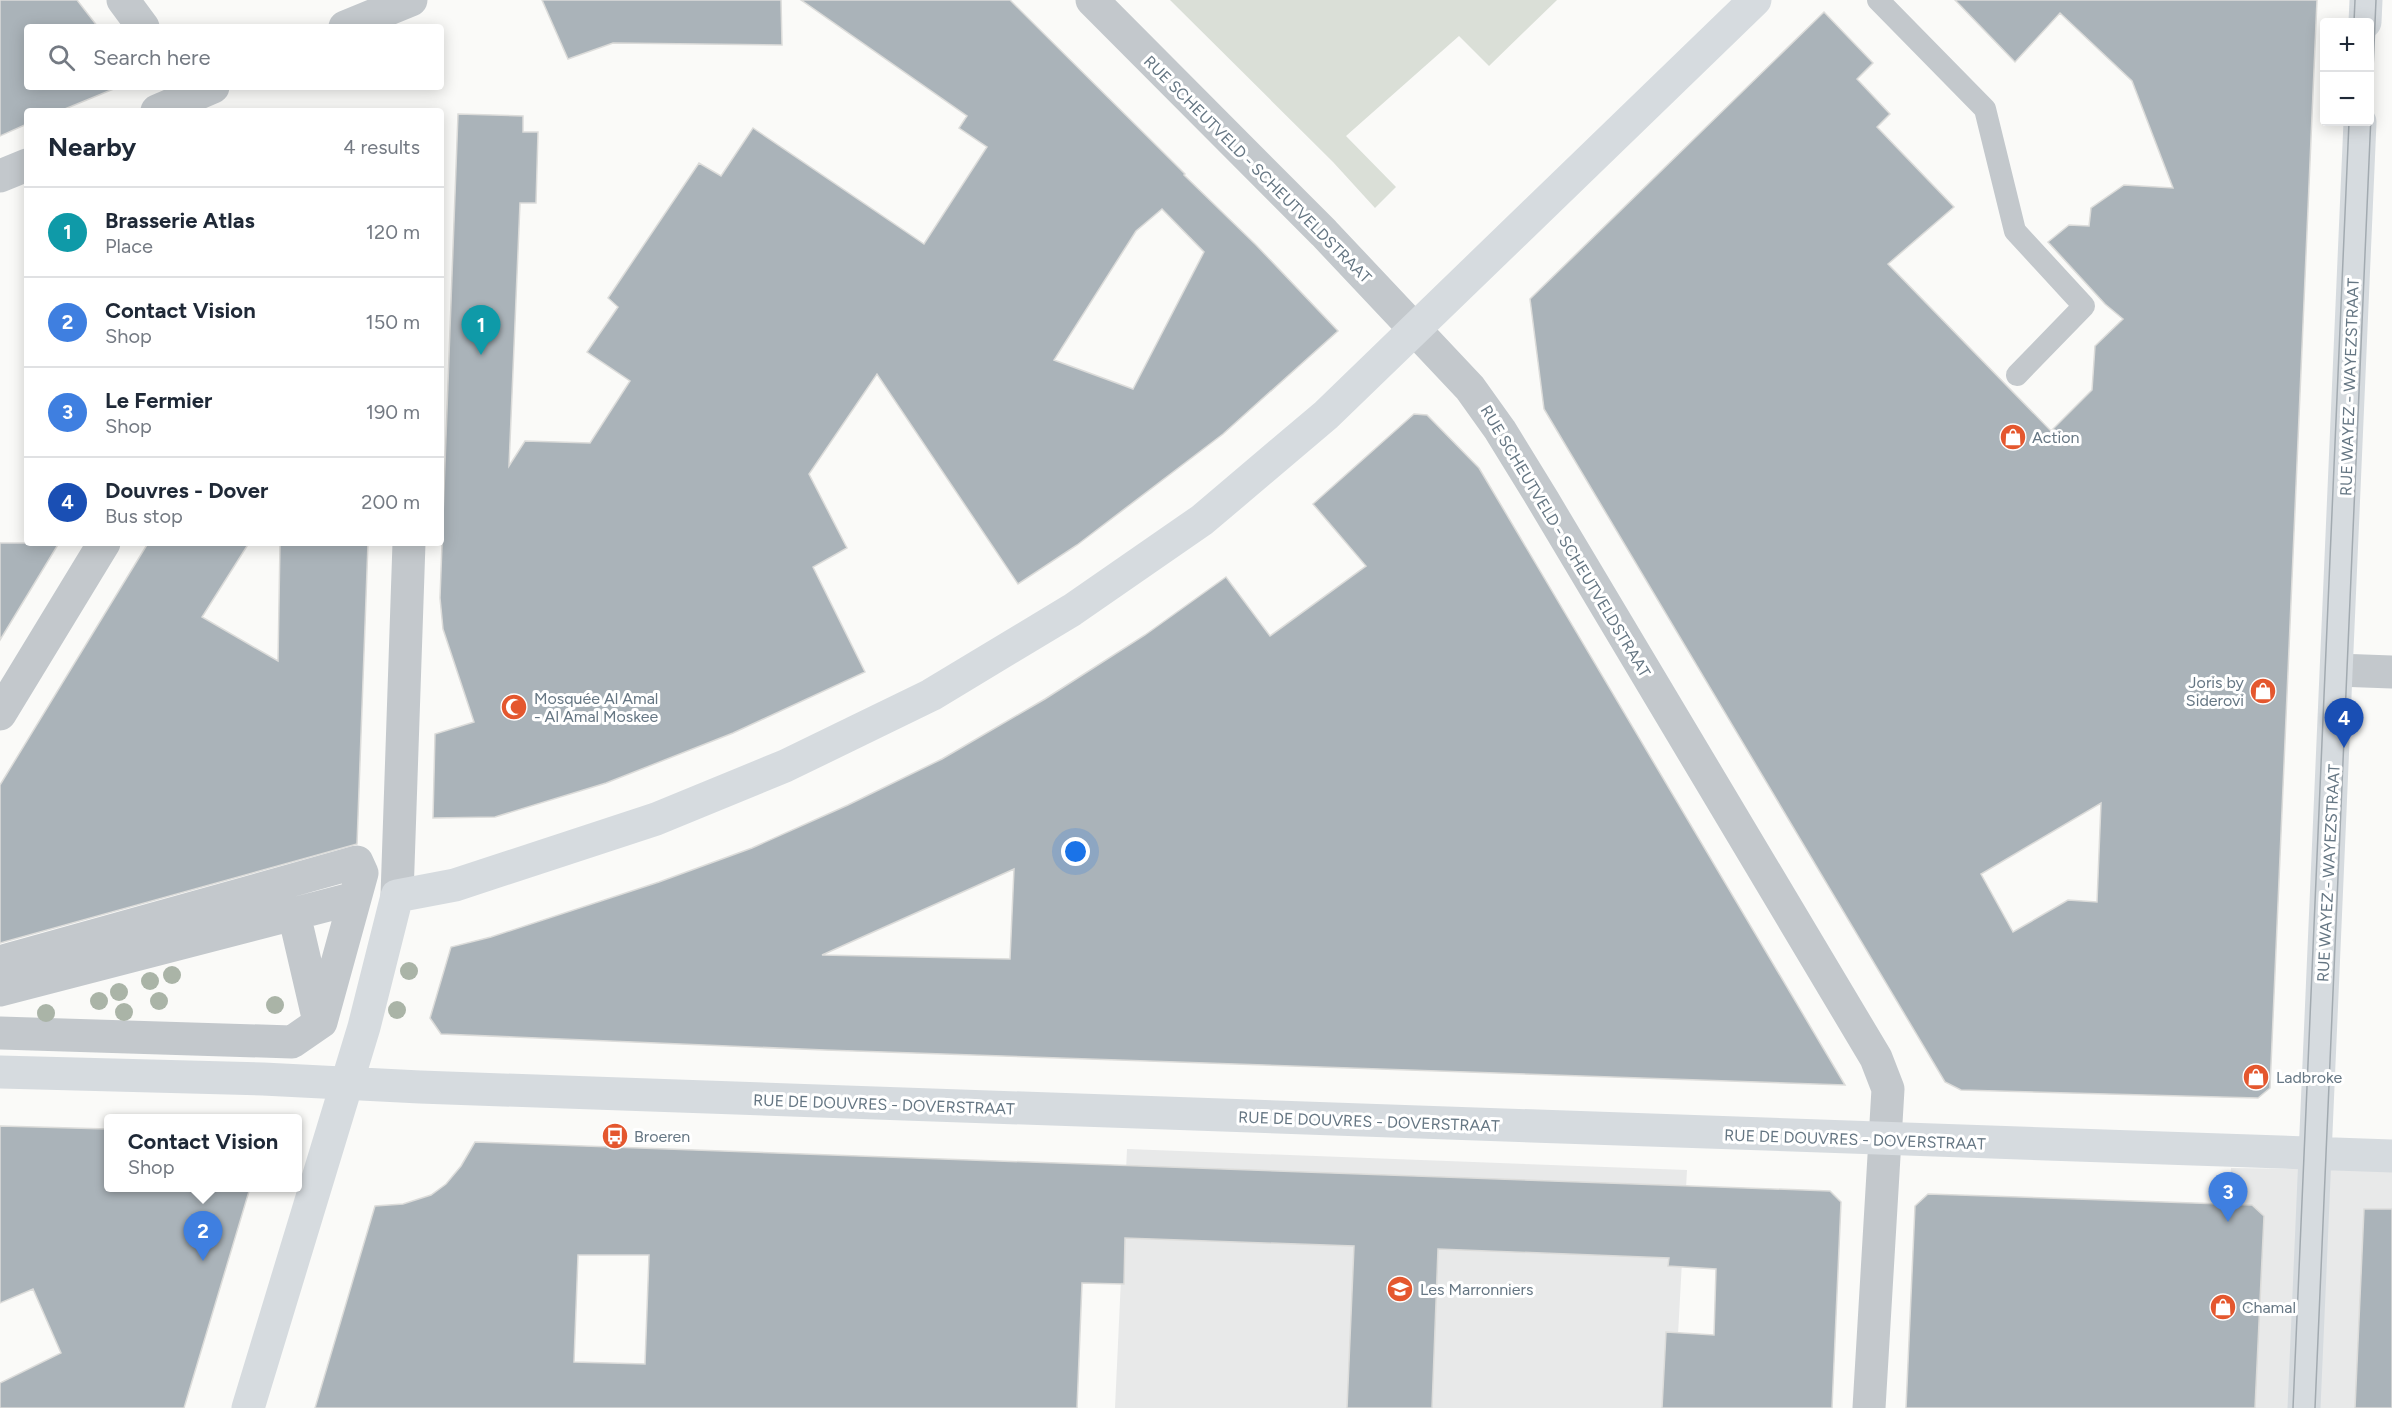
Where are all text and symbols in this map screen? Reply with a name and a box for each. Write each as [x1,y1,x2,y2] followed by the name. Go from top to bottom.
[2320,18,2374,126] map controls
[2320,18,2374,72] button: +
[24,24,444,90] search box
[45,41,78,74] icon: search
[93,44,211,71] text: Search here
[1140,52,1375,287] street label: RUE SCHEUTVELD - SCHEUTVELDSTRAAT
[2320,72,2374,126] button: −
[48,131,136,163] text: Nearby
[343,135,420,159] text: 4 results
[105,207,255,234] text: Brasserie Atlas
[63,220,72,244] text: 1
[366,220,420,244] text: 120 m
[105,234,153,258] text: Place
[2336,278,2363,496] street label: RUE WAYEZ - WAYEZSTRAAT
[105,297,256,324] text: Contact Vision
[462,306,500,355] pin: 1
[62,310,73,334] text: 2
[365,310,420,334] text: 150 m
[105,324,152,348] text: Shop
[105,387,212,414] text: Le Fermier
[62,400,73,424] text: 3
[366,400,420,424] text: 190 m
[1477,402,1655,681] street label: RUE SCHEUTVELD - SCHEUTVELDSTRAAT
[105,414,152,438] text: Shop
[1998,422,2028,452] shop icon: Action
[2032,428,2079,447] place label: Action
[105,477,268,504] text: Douvres - Dover
[61,490,74,514] text: 4
[361,490,420,514] text: 200 m
[105,504,183,528] text: Bus stop
[2186,673,2245,710] place label: Joris by Siderovi
[2248,676,2278,706] shop icon: Joris by Siderovi
[534,689,659,726] place label: Mosquée Al Amal - Al Amal Moskee
[499,692,529,722] mosque icon: Mosquée Al Amal - Al Amal Moskee
[2324,698,2364,748] pin: 4
[2313,763,2344,982] street label: RUE WAYEZ - WAYEZSTRAAT
[1061,837,1090,866] your location
[2241,1062,2271,1092] shop icon: Ladbroke
[2276,1068,2343,1087] place label: Ladbroke
[753,1090,1015,1119] street label: RUE DE DOUVRES - DOVERSTRAAT
[1238,1107,1500,1136] street label: RUE DE DOUVRES - DOVERSTRAAT
[104,1114,302,1192] popup
[600,1121,630,1151] bus stop icon: Broeren
[1724,1125,1986,1154] street label: RUE DE DOUVRES - DOVERSTRAAT
[634,1127,690,1146] place label: Broeren
[128,1128,278,1155] text: Contact Vision
[128,1155,175,1179] text: Shop
[2208,1172,2248,1222] pin: 3
[184,1212,222,1261] pin: 2
[1385,1274,1415,1304] school or university icon: Les Marronniers
[1420,1280,1533,1299] place label: Les Marronniers
[2208,1292,2238,1322] shop icon: Chamal
[2242,1298,2296,1317] place label: Chamal

